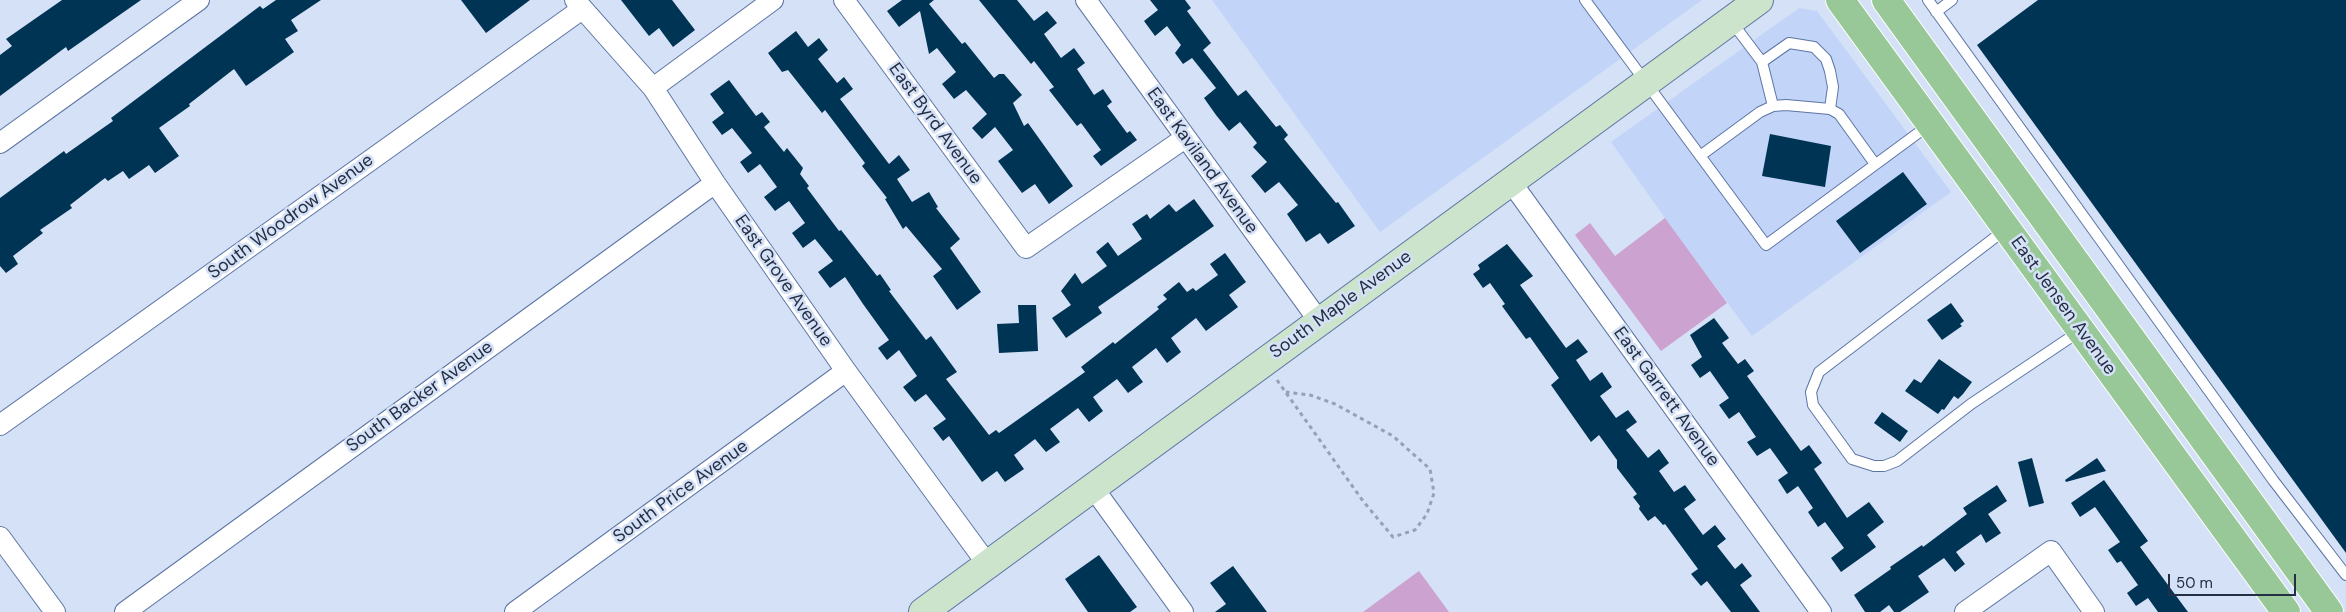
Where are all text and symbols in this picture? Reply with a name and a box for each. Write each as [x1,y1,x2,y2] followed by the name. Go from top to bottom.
[884,59,986,189] street label: East Byrd Avenue
[1142,84,1262,238] street label: East Kaviland Avenue
[204,150,378,284] street label: South Woodrow Avenue
[729,211,837,351] street label: East Grove Avenue
[2006,233,2120,379] street label: East Jensen Avenue
[1266,246,1416,364] street label: South Maple Avenue
[1608,323,1724,471] street label: East Garrett Avenue
[343,337,497,457] street label: South Backer Avenue
[609,436,753,548] street label: South Price Avenue
[2171,564,2298,596] scale bar
[2176,573,2213,593] text: 50 m

